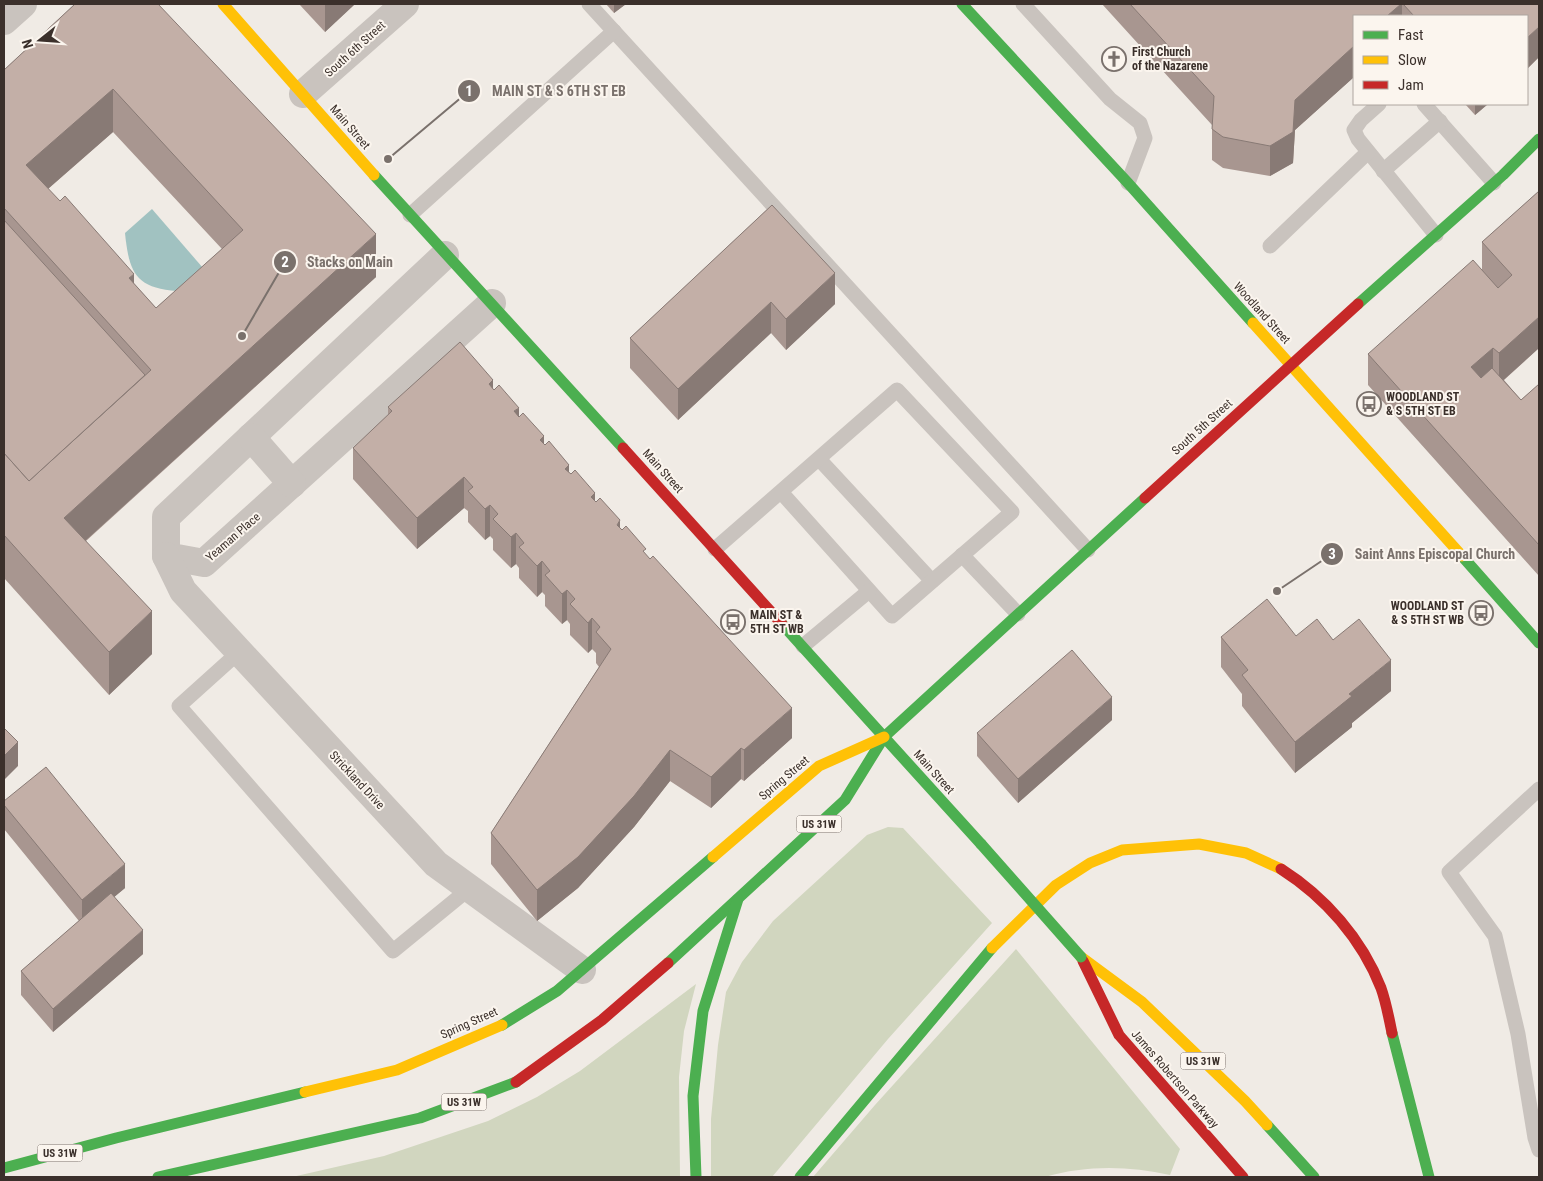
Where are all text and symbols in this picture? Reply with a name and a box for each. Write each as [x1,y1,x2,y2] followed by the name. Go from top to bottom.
[15,15,65,65] north arrow
[1353,15,1528,105] legend
[322,18,388,80] street label: South 6th Street
[1398,26,1423,44] text: Fast
[19,37,36,50] text: N
[1132,45,1208,73] place label: First Church of the Nazarene
[1101,46,1127,72] church icon: First Church of the Nazarene
[1398,51,1427,69] text: Slow
[456,76,636,105] callout: MAIN ST & S 6TH ST EB
[1398,76,1424,94] text: Jam
[465,82,473,100] text: 1
[492,83,626,99] text: MAIN ST & S 6TH ST EB
[327,102,373,152] street label: Main Street
[272,248,403,277] callout: Stacks on Main
[281,253,289,271] text: 2
[307,254,393,270] text: Stacks on Main
[1231,279,1294,347] street label: Woodland Street
[1386,390,1460,418] place label: WOODLAND ST & S 5TH ST EB
[1356,391,1382,417] bus stop icon: WOODLAND ST & S 5TH ST EB
[1169,396,1235,458] street label: South 5th Street
[640,446,687,496] street label: Main Street
[203,510,263,564] street label: Yeaman Place
[1320,540,1525,569] callout: Saint Anns Episcopal Church
[1328,545,1336,563] text: 3
[1355,546,1515,562] text: Saint Anns Episcopal Church
[1391,599,1464,627] place label: WOODLAND ST & S 5TH ST WB
[1468,600,1494,626] bus stop icon: WOODLAND ST & S 5TH ST WB
[750,608,804,636] place label: MAIN ST & 5TH ST WB
[720,609,746,635] bus stop icon: MAIN ST & 5TH ST WB
[911,747,958,797] street label: Main Street
[327,748,388,812] street label: Strickland Drive
[756,753,812,803] street label: Spring Street
[796,816,842,832] road number: US 31W
[438,1004,500,1042] street label: Spring Street
[1128,1027,1222,1131] street label: James Robertson Parkway
[1180,1052,1226,1070] road number: US 31W
[442,1094,486,1110] road number: US 31W
[38,1144,82,1162] road number: US 31W

